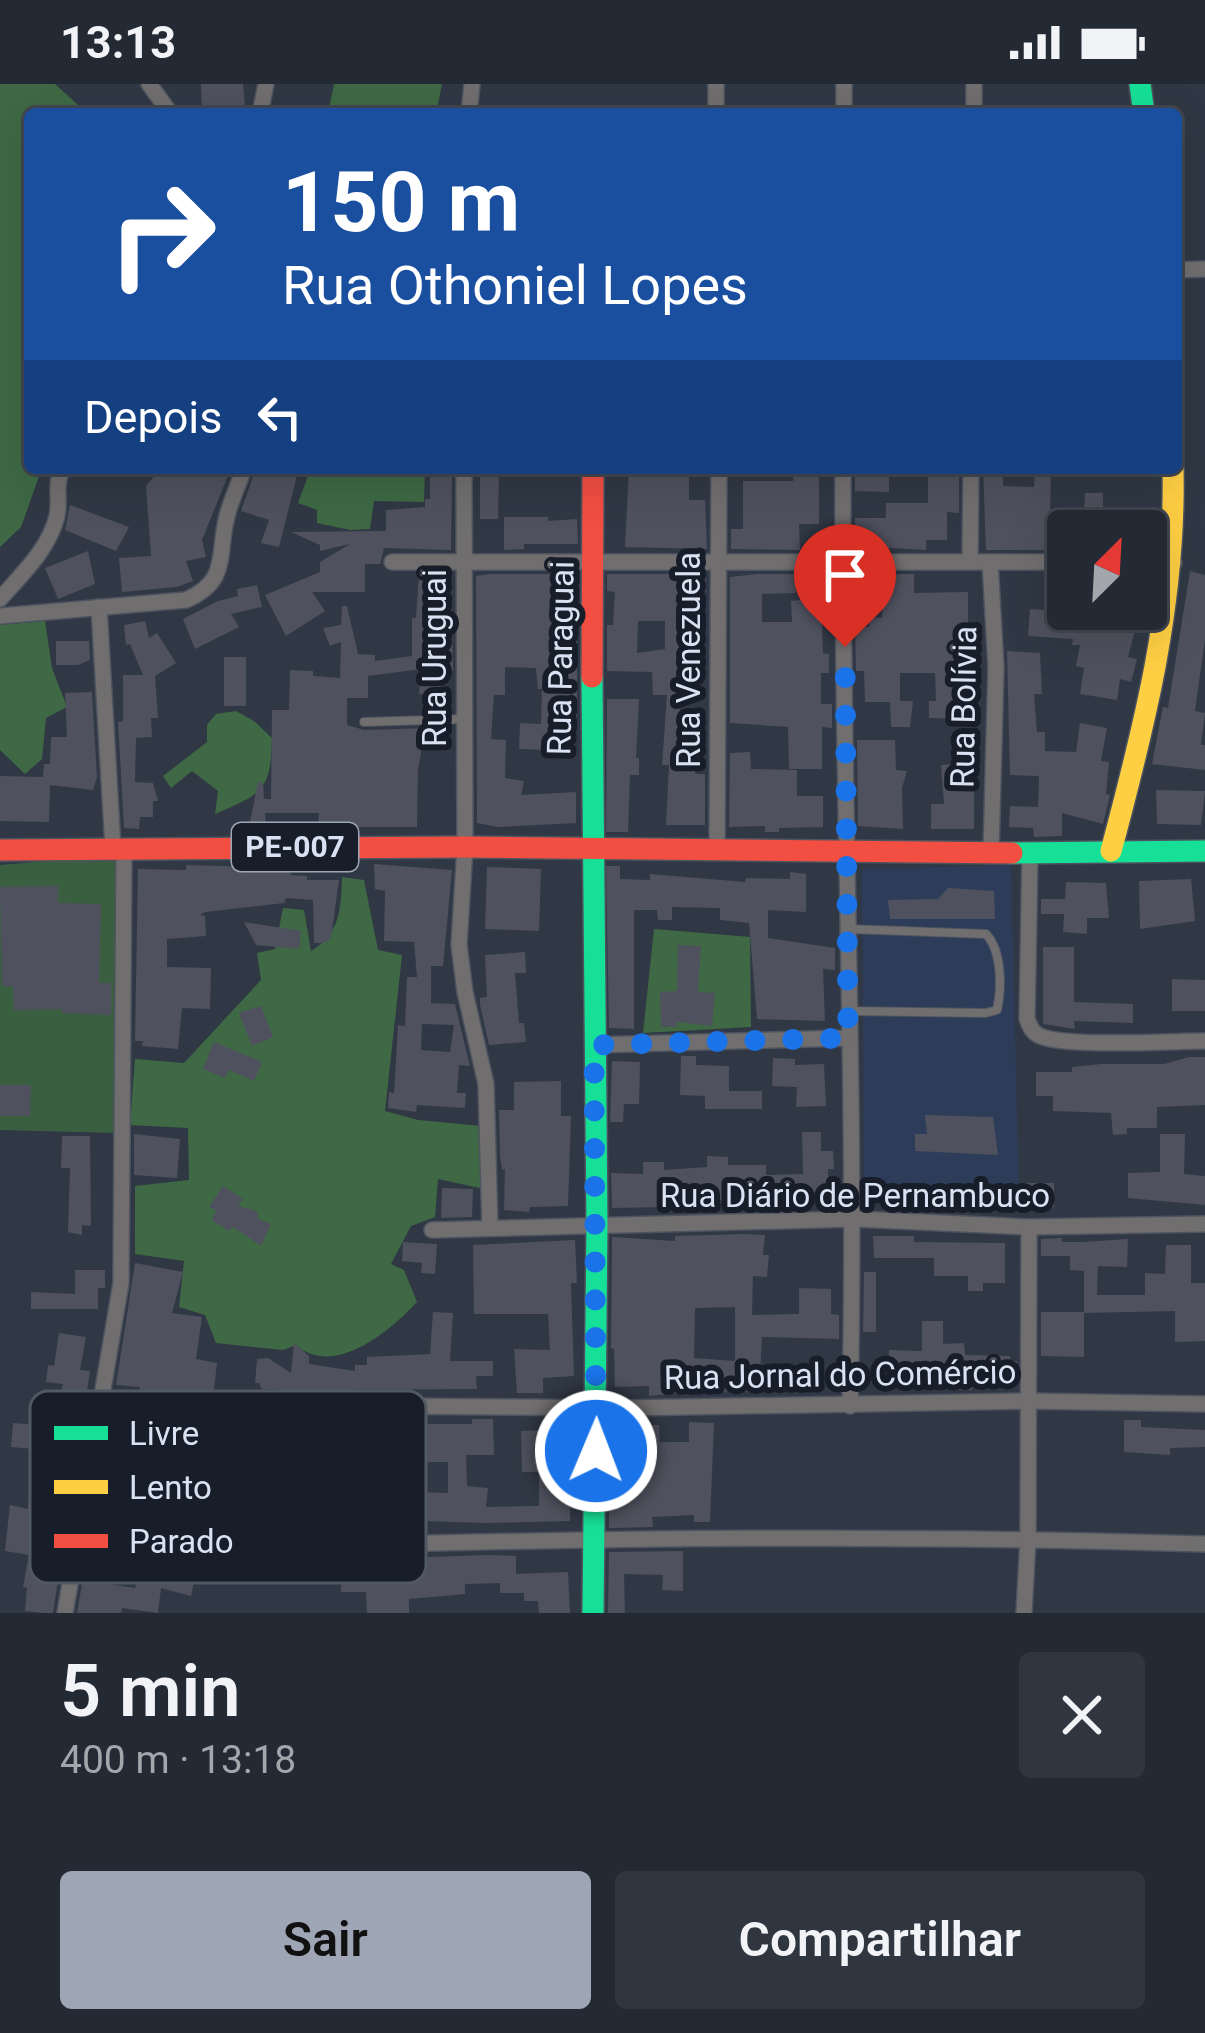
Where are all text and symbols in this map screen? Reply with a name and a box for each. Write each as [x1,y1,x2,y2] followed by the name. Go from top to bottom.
[60,16,176,69] text: 13:13
[282,153,520,252] text: 150 m
[84,156,240,312] icon: right
[282,254,748,317] text: Rua Othoniel Lopes
[247,384,313,450] icon: left
[84,391,223,444] text: Depois
[1047,510,1167,630] north arrow
[1047,510,1167,630] map controls
[794,524,896,647] pin
[812,542,878,608] icon: arrive
[669,552,708,768] street label: Rua Venezuela
[539,560,582,756] street label: Rua Paraguai
[415,569,454,747] street label: Rua Uruguai
[943,626,984,788] street label: Rua Bolívia
[232,823,358,871] road number: PE-007
[660,1176,1050,1215] street label: Rua Diário de Pernambuco
[663,1352,1017,1397] street label: Rua Jornal do Comércio
[533,1388,659,1514] position arrow
[30,1391,426,1583] legend
[129,1414,199,1453] text: Livre
[129,1468,212,1507] text: Lento
[129,1522,234,1561] text: Parado
[60,1649,241,1734] text: 5 min
[1019,1652,1145,1778] button: close
[60,1737,296,1783] text: 400 m · 13:18
[60,1871,591,2009] button: Sair
[615,1871,1145,2009] button: Compartilhar

